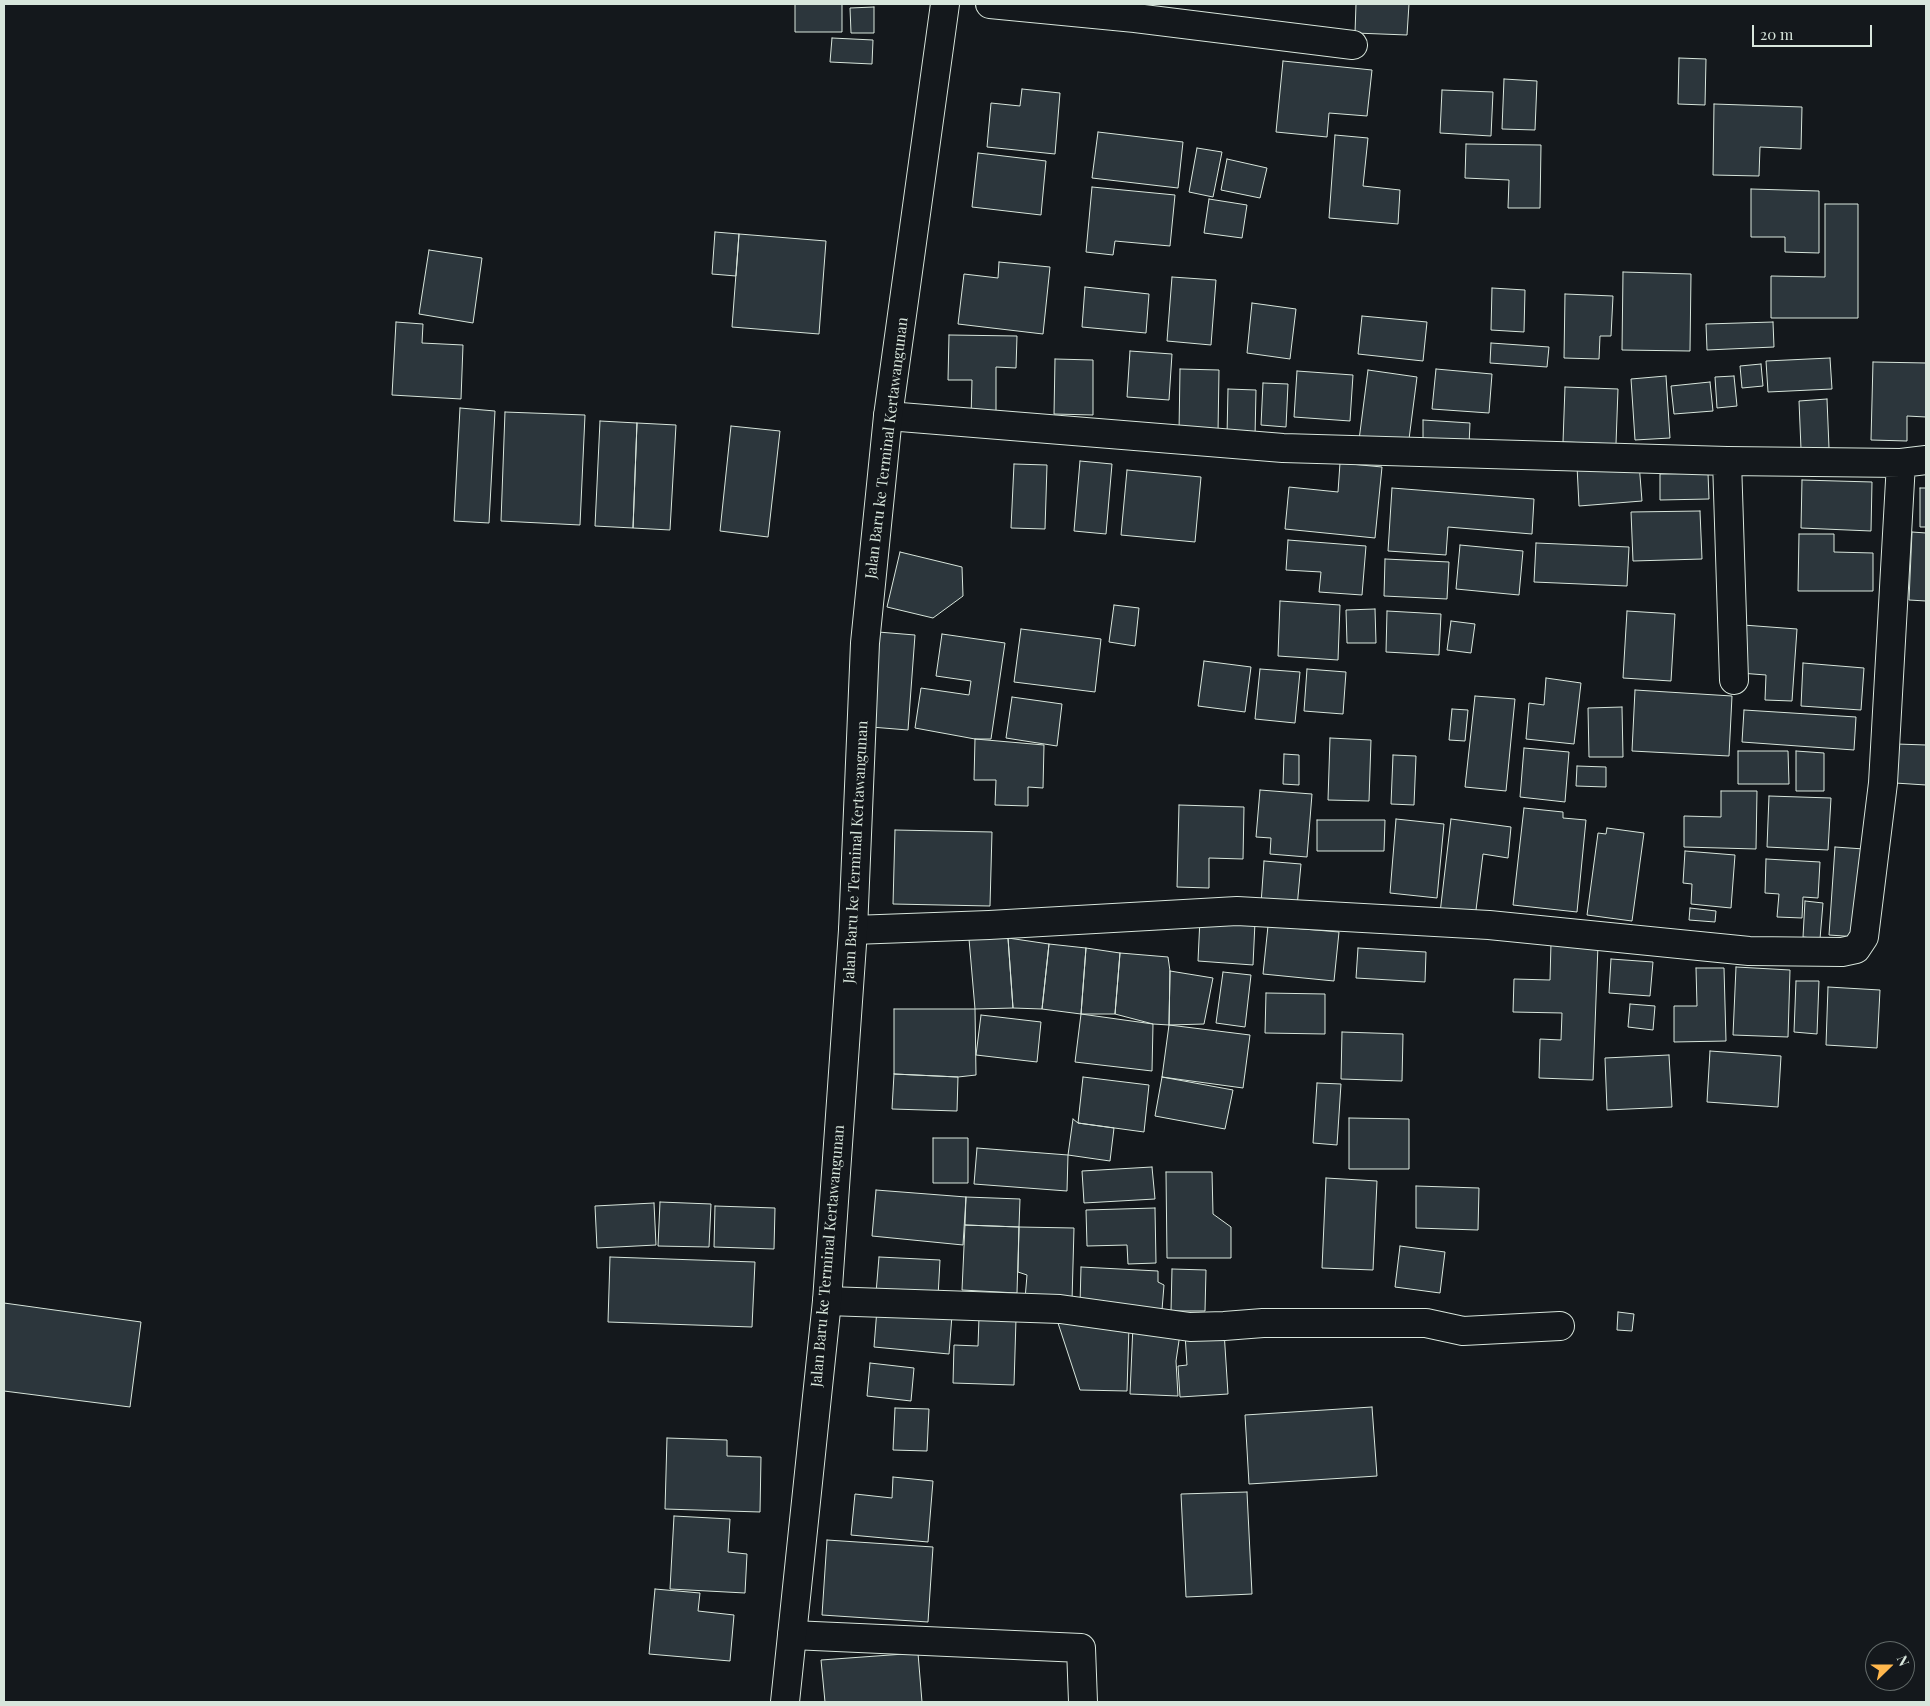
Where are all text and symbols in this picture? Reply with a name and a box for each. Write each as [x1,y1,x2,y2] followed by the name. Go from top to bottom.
[1755,15,1875,47] scale bar
[1760,24,1793,44] text: 20 m
[862,316,912,580] street label: Jalan Baru ke Terminal Kertawangunan
[840,720,872,984] street label: Jalan Baru ke Terminal Kertawangunan
[808,1124,848,1388] street label: Jalan Baru ke Terminal Kertawangunan
[1865,1641,1915,1691] north arrow
[1893,1652,1914,1669] text: N

